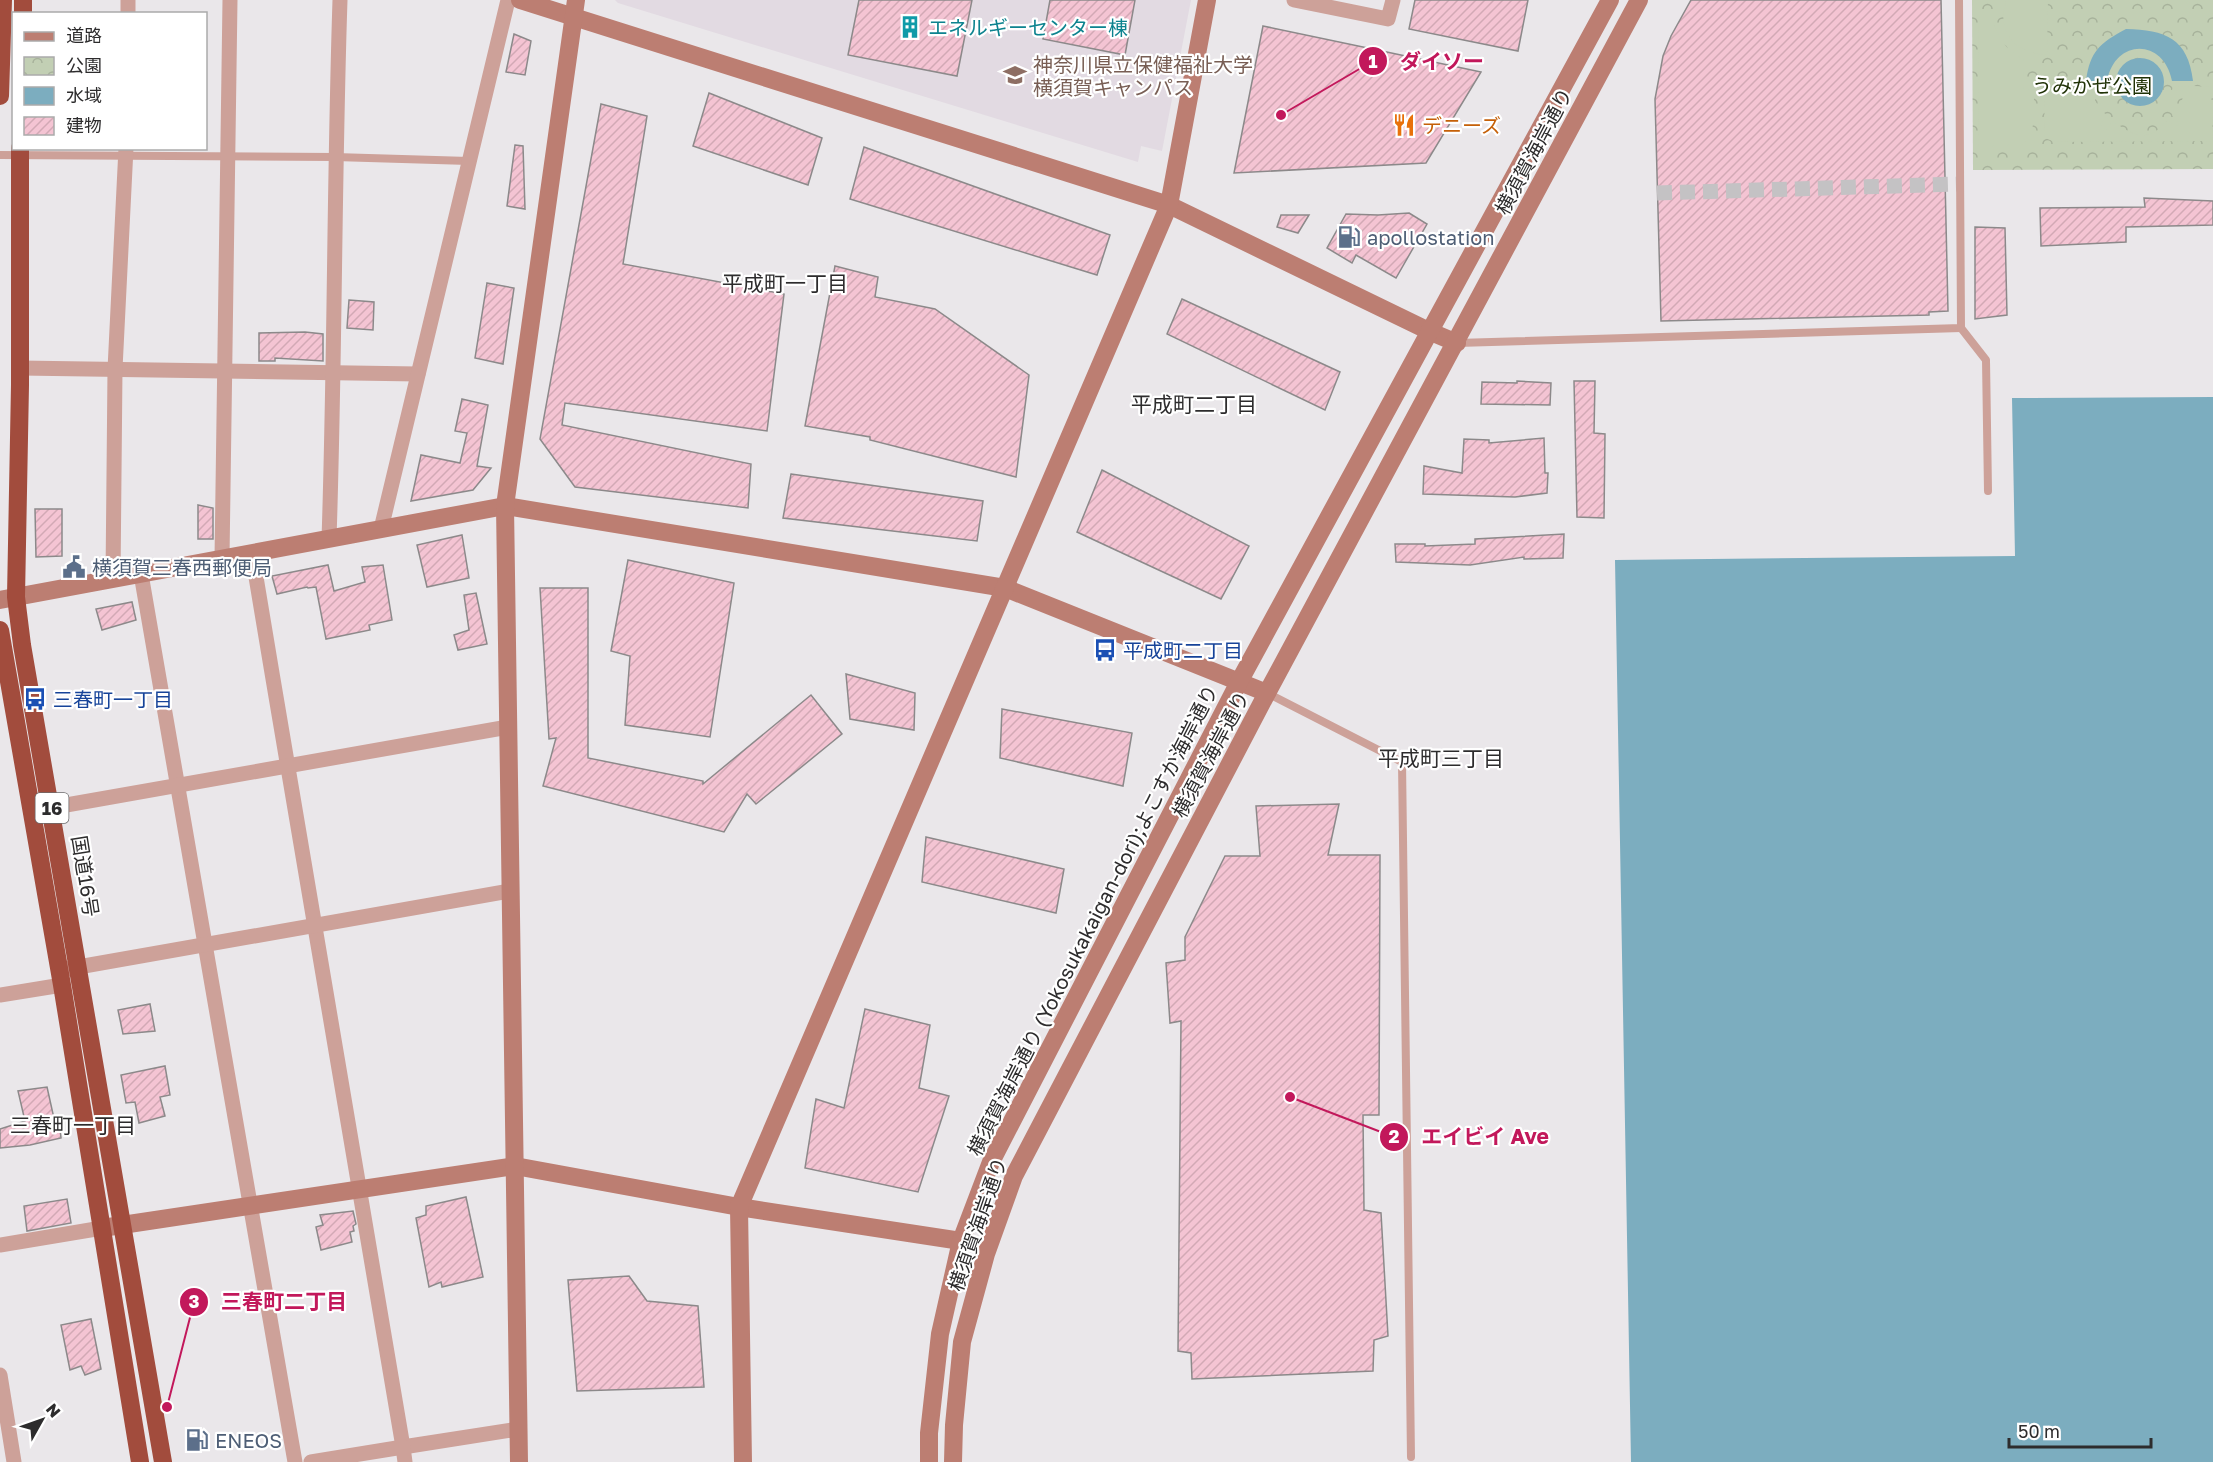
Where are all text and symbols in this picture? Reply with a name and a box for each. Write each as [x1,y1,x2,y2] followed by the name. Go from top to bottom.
[12,12,207,150] legend
[897,14,923,40] building icon: エネルギーセンター棟
[928,15,1128,39] place label: エネルギーセンター棟
[66,24,102,46] text: 道路
[1358,42,1496,81] callout: ダイソー
[1400,48,1484,74] text: ダイソー
[1368,50,1378,72] text: 1
[1033,52,1253,99] place label: 神奈川県立保健福祉大学 横須賀キャンパス
[66,54,102,76] text: 公園
[1002,62,1028,88] school or university icon: 神奈川県立保健福祉大学 横須賀キャンパス
[2032,73,2152,97] park label: うみかぜ公園
[66,84,102,106] text: 水域
[1490,84,1576,218] street label: 横須賀海岸通り
[1391,112,1417,138] restaurant icon: デニーズ
[1422,113,1501,137] place label: デニーズ
[66,114,102,136] text: 建物
[1336,224,1362,250] fuel station icon: apollostation
[1367,225,1495,249] place label: apollostation
[722,270,848,296] district label: 平成町一丁目
[1131,391,1257,417] district label: 平成町二丁目
[61,554,87,580] public building icon: 横須賀三春西郵便局
[92,555,272,579] place label: 横須賀三春西郵便局
[1092,637,1118,663] bus stop icon: 平成町二丁目
[1123,638,1243,662] place label: 平成町二丁目
[962,680,1222,1160] street label: 横須賀海岸通り (Yokosukakaigan-dori);よこすか海岸通り
[22,686,48,712] bus stop icon: 三春町一丁目
[53,687,173,711] place label: 三春町一丁目
[1167,687,1253,821] street label: 横須賀海岸通り
[1378,745,1504,771] district label: 平成町三丁目
[36,793,68,823] road number: 16
[68,834,104,918] street label: 国道16号
[10,1112,136,1138] district label: 三春町一丁目
[1379,1117,1561,1156] callout: エイビイ Ave
[1421,1123,1549,1149] text: エイビイ Ave
[1389,1125,1400,1147] text: 2
[943,1154,1011,1294] street label: 横須賀海岸通り
[179,1282,359,1321] callout: 三春町二丁目
[221,1288,347,1314] text: 三春町二丁目
[189,1290,200,1312] text: 3
[12,1390,72,1450] north arrow
[42,1399,65,1421] text: N
[2009,1411,2152,1449] scale bar
[2018,1420,2060,1442] text: 50 m
[184,1427,210,1453] fuel station icon: ENEOS
[215,1428,282,1452] place label: ENEOS

